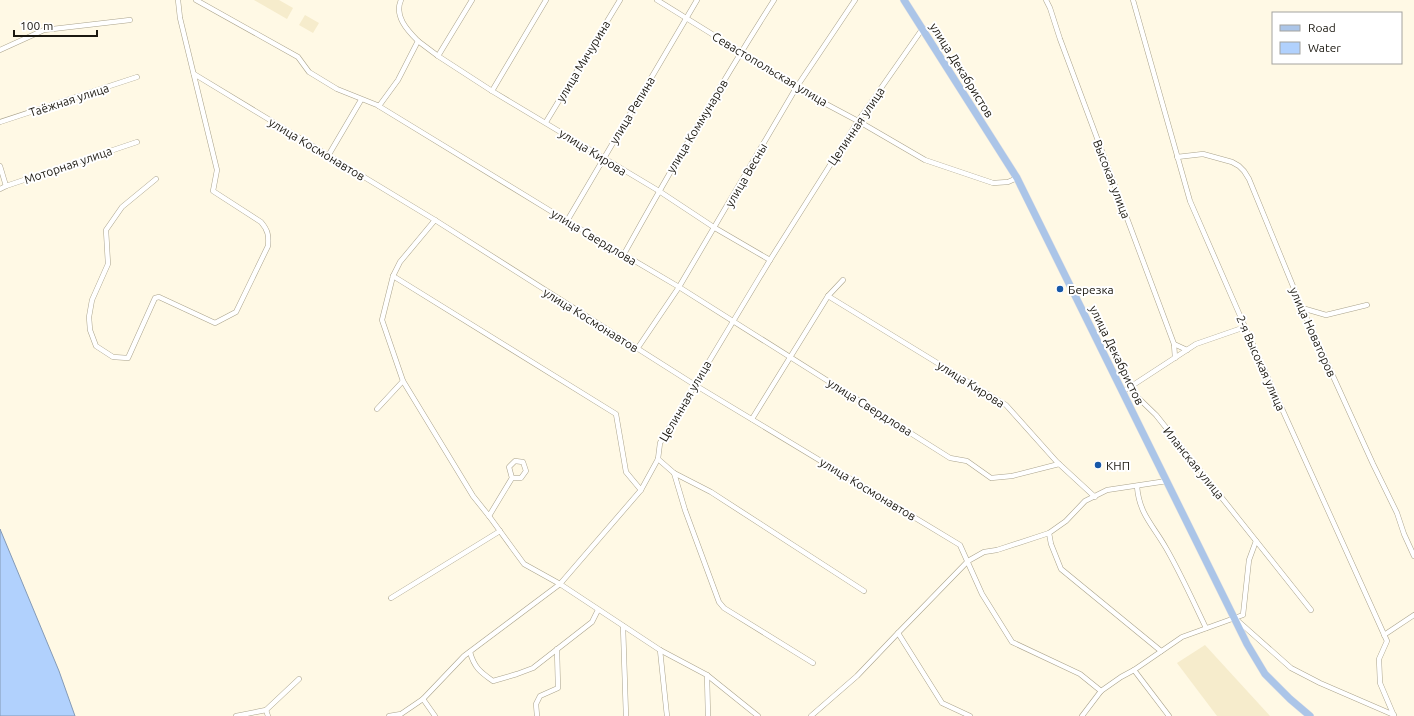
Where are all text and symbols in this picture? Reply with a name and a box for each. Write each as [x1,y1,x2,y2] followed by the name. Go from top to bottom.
[14,12,97,38] scale bar
[1272,12,1402,64] legend
[554,18,612,104] street label: улица Мичурина
[20,19,53,32] text: 100 m
[928,20,996,120] street label: улица Декабристов
[1308,21,1336,34] text: Road
[710,29,830,109] street label: Севастопольская улица
[1308,41,1341,54] text: Water
[607,74,657,146] street label: улица Репина
[664,77,730,175] street label: улица Коммунаров
[27,81,111,119] street label: Таёжная улица
[825,84,887,168] street label: Целинная улица
[267,115,367,183] street label: улица Космонавтов
[557,126,629,178] street label: улица Кирова
[1091,138,1133,220] street label: Высокая улица
[723,141,769,209] street label: улица Весны
[22,144,114,186] street label: Моторная улица
[549,206,639,268] street label: улица Свердлова
[1068,283,1114,296] place label: Березка
[1055,284,1065,294] marker: Березка
[541,285,641,355] street label: улица Космонавтов
[1287,285,1339,379] street label: улица Новаторов
[1087,303,1147,407] street label: улица Декабристов
[1234,313,1288,413] street label: 2-я Высокая улица
[657,358,713,444] street label: Целинная улица
[935,358,1007,410] street label: улица Кирова
[825,376,915,438] street label: улица Свердлова
[1161,424,1227,502] street label: Иланская улица
[818,455,918,523] street label: улица Космонавтов
[1106,459,1130,472] place label: КНП
[1093,460,1103,470] marker: КНП

